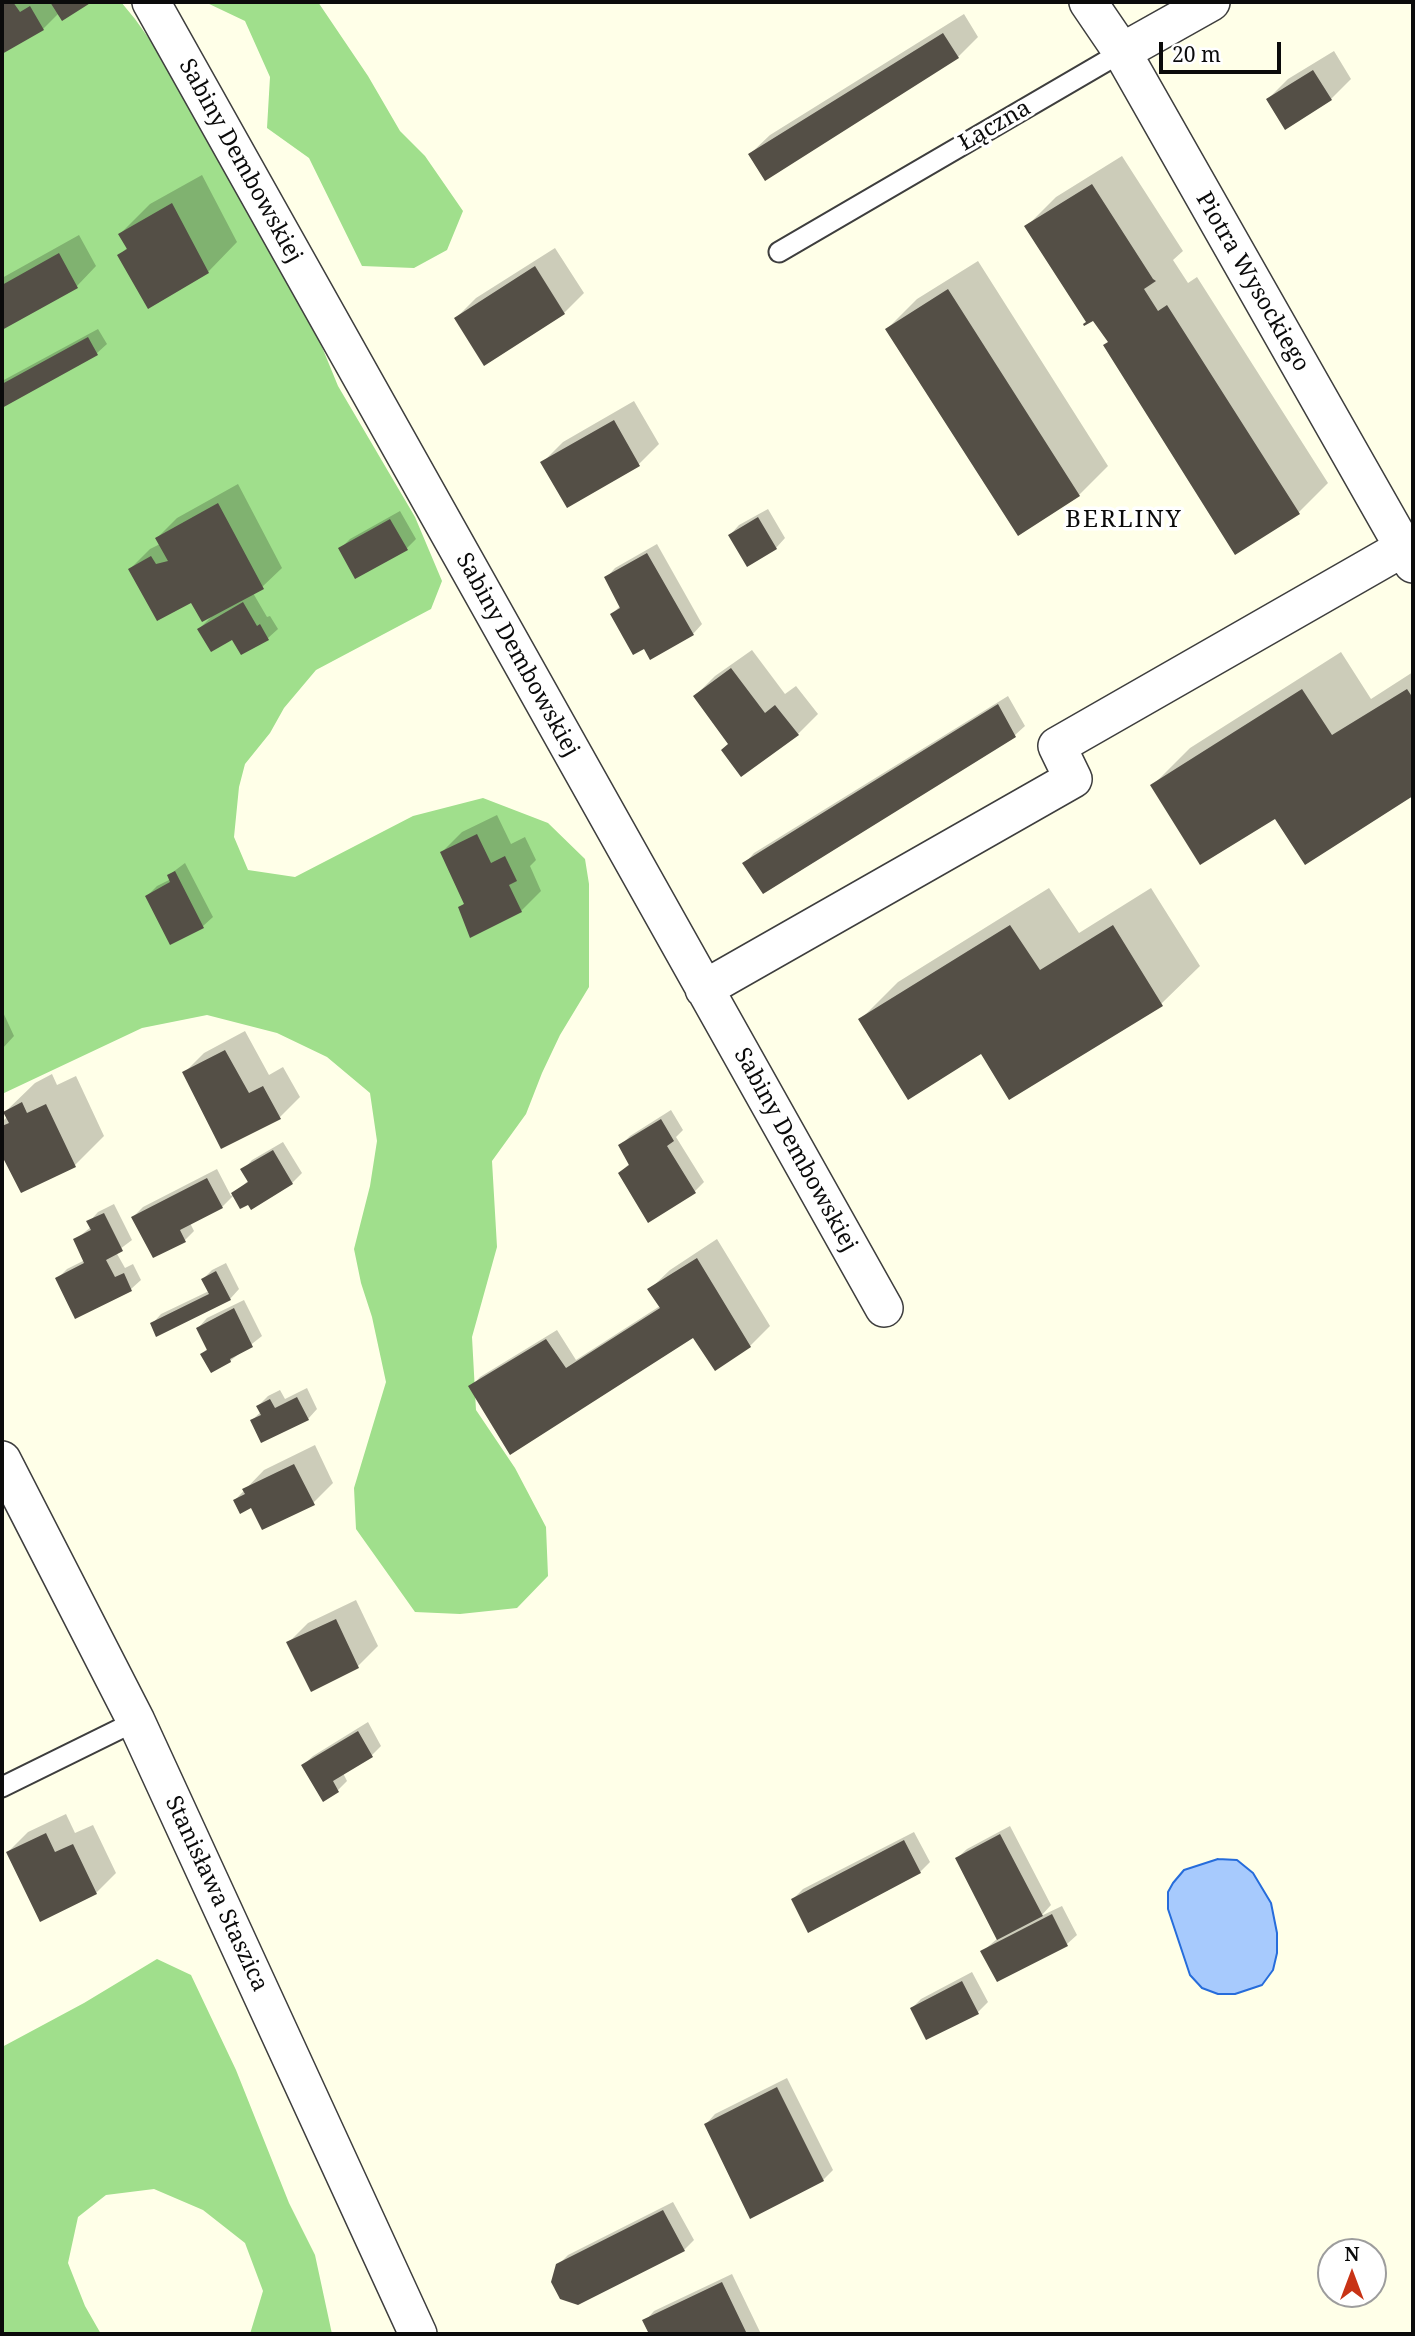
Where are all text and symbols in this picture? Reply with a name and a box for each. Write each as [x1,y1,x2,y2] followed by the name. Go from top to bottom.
[1163,28,1286,72] scale bar
[1172,40,1221,68] text: 20 m
[173,54,307,268] street label: Sabiny Dembowskiej
[954,95,1036,157] street label: Łączna
[1189,187,1315,377] street label: Piotra Wysockiego
[1066,506,1182,534] district label: BERLINY
[450,548,584,762] street label: Sabiny Dembowskiej
[728,1043,862,1257] street label: Sabiny Dembowskiej
[159,1792,273,1996] street label: Stanisława Staszica
[1317,2238,1387,2308] north arrow
[1345,2241,1359,2267] text: N

